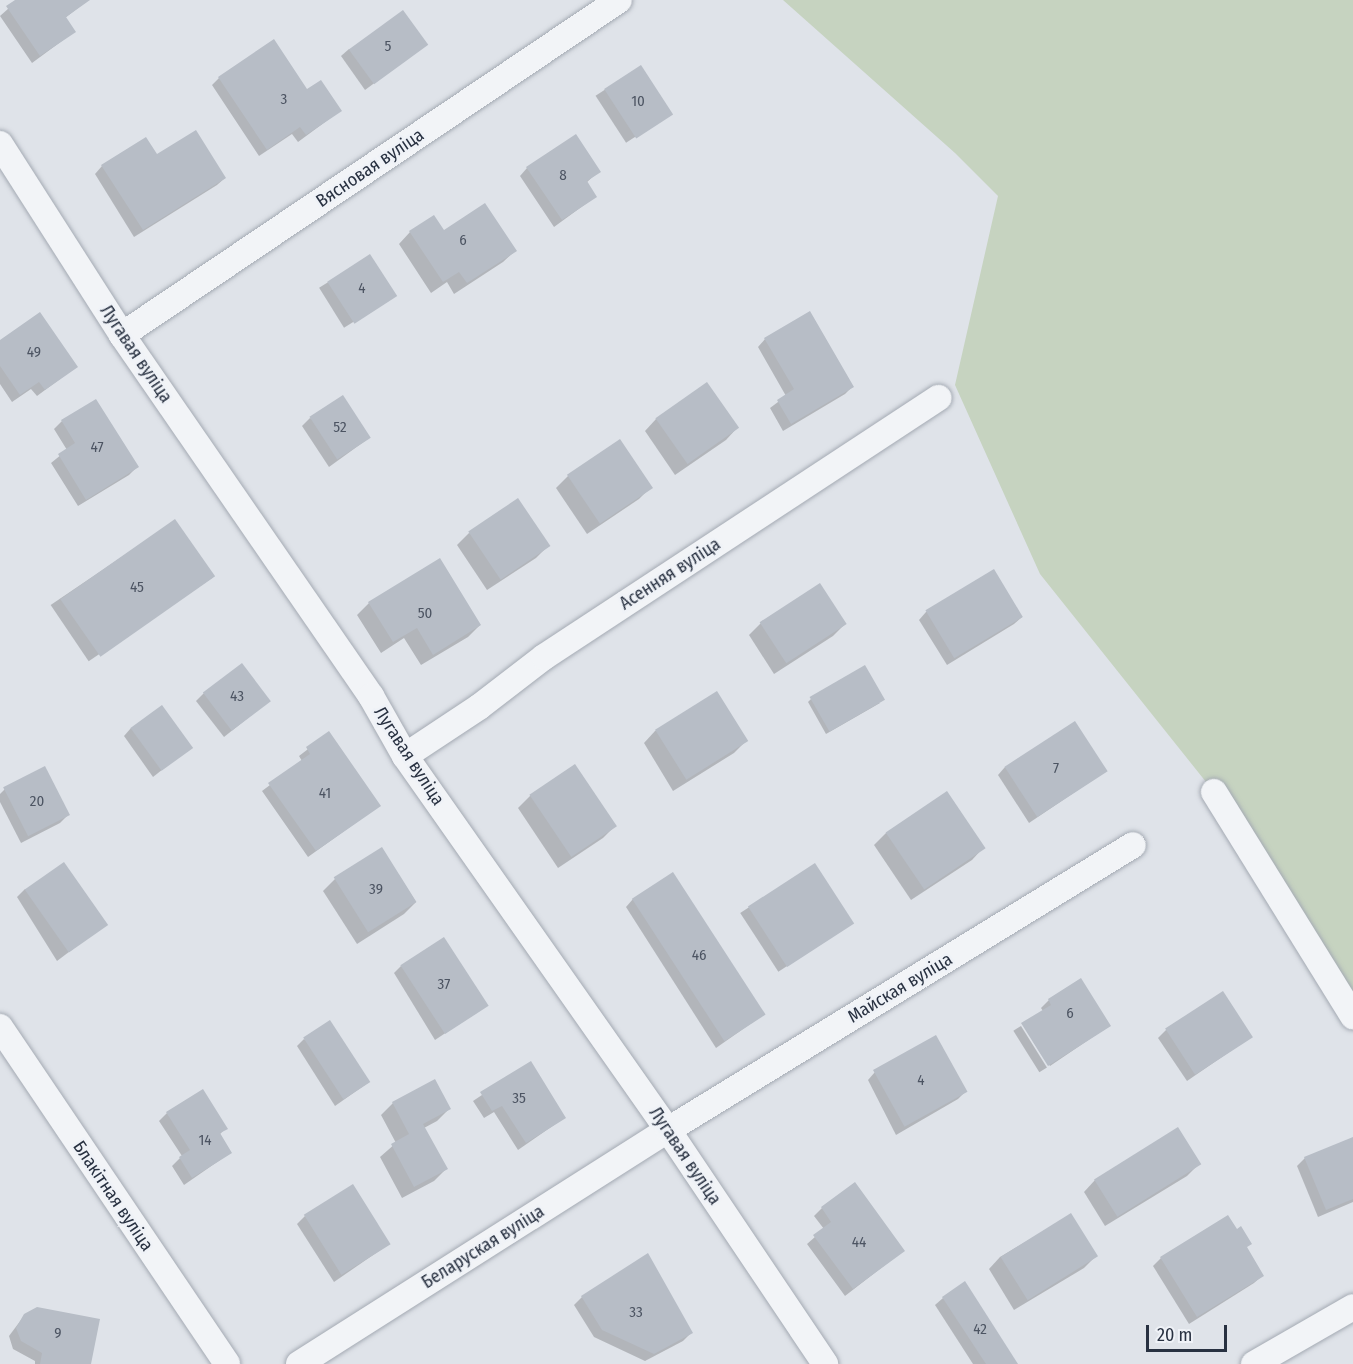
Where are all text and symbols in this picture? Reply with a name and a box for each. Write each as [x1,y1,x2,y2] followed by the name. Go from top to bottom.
[385,38,391,56] house number: 5
[281,91,287,109] house number: 3
[631,93,645,111] house number: 10
[312,124,428,212] street label: Вясновая вуліца
[559,167,567,185] house number: 8
[459,232,467,250] house number: 6
[358,280,366,298] house number: 4
[95,301,177,407] street label: Лугавая вуліца
[27,344,41,362] house number: 49
[333,419,347,437] house number: 52
[90,439,104,457] house number: 47
[616,533,724,615] street label: Асенняя вуліца
[130,579,144,597] house number: 45
[418,605,432,623] house number: 50
[230,688,244,706] house number: 43
[369,703,449,809] street label: Лугавая вуліца
[1053,760,1059,778] house number: 7
[319,785,331,803] house number: 41
[30,793,44,811] house number: 20
[369,881,383,899] house number: 39
[692,947,706,965] house number: 46
[844,948,956,1028] street label: Майская вуліца
[438,976,450,994] house number: 37
[1066,1005,1074,1023] house number: 6
[917,1072,925,1090] house number: 4
[512,1090,526,1108] house number: 35
[644,1103,726,1209] street label: Лугавая вуліца
[198,1132,212,1150] house number: 14
[68,1137,158,1255] street label: Блакітная вуліца
[418,1201,548,1293] street label: Беларуская вуліца
[852,1234,866,1252] house number: 44
[629,1304,643,1322] house number: 33
[1149,1313,1230,1351] scale bar
[973,1321,987,1339] house number: 42
[1157,1324,1192,1346] text: 20 m
[54,1325,62,1343] house number: 9

